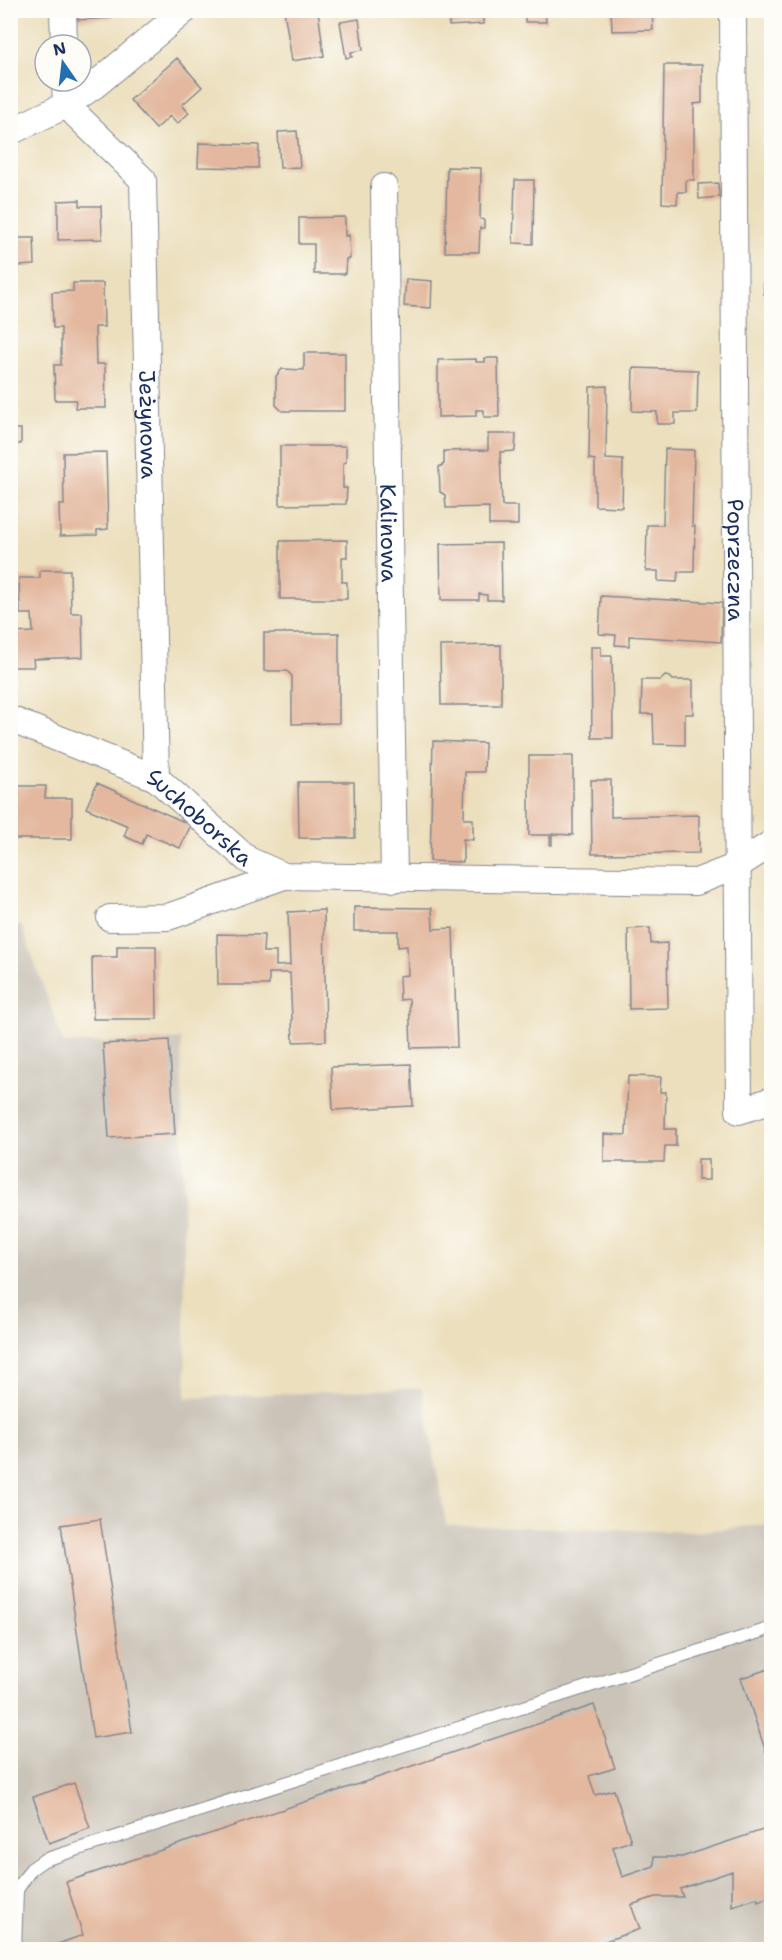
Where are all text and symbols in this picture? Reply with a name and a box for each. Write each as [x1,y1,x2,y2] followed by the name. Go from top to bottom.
[33,33,93,93] north arrow
[51,37,68,61] text: N
[133,370,164,480] street label: Jeżynowa
[374,483,404,583] street label: Kalinowa
[721,499,751,622] street label: Poprzeczna
[143,761,259,872] street label: Suchoborska

